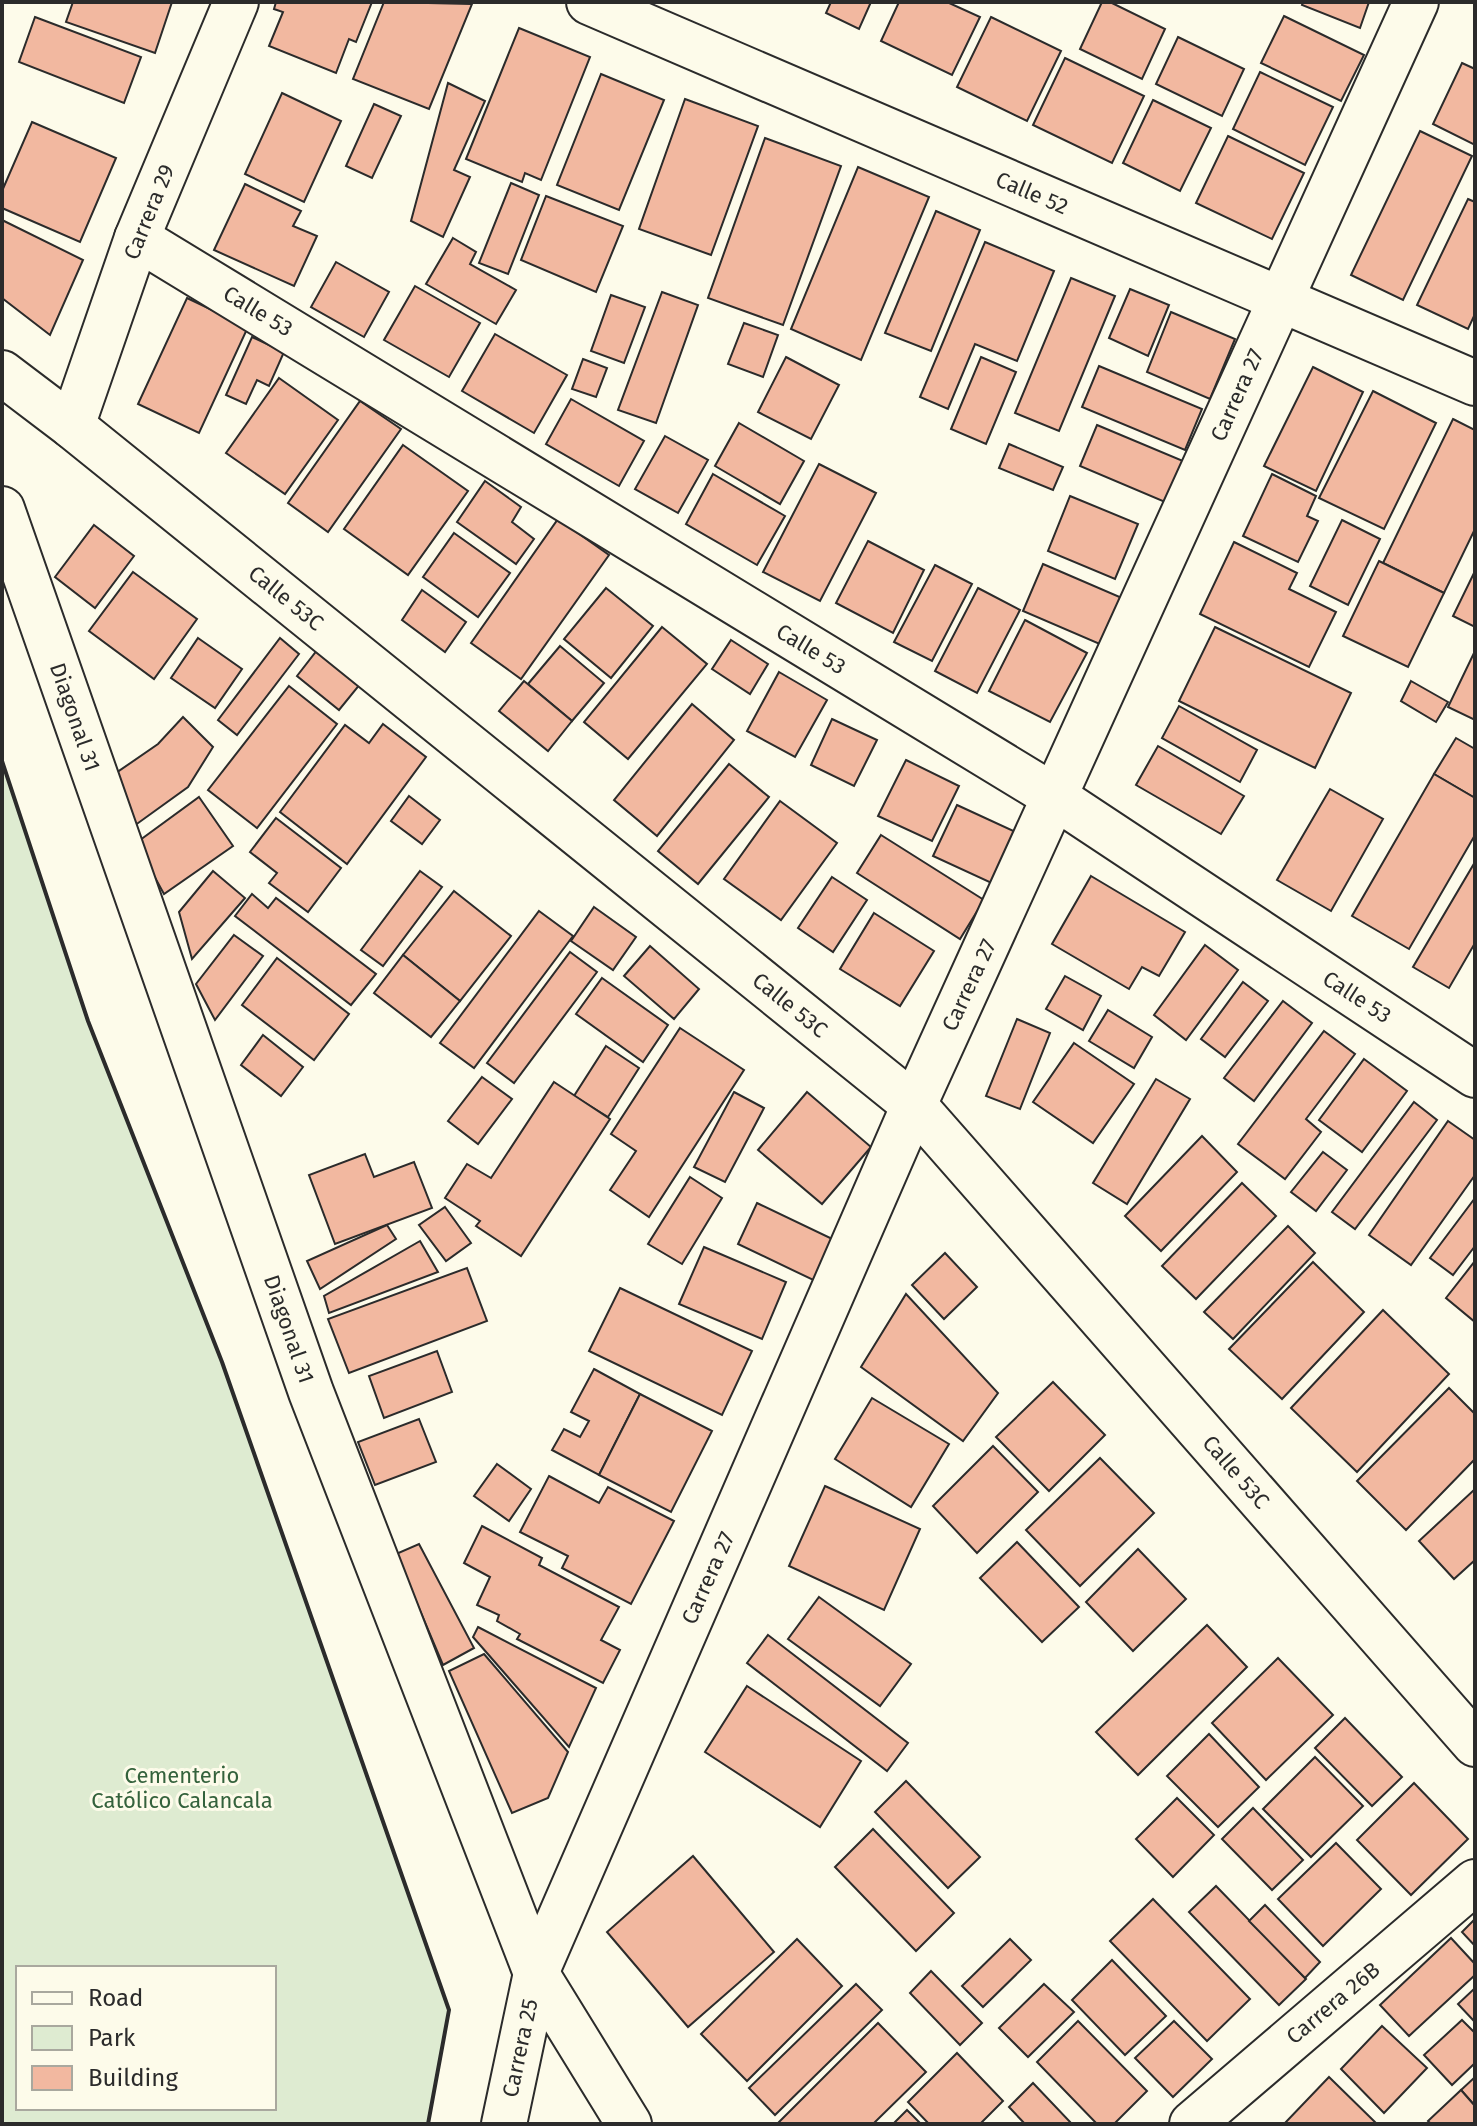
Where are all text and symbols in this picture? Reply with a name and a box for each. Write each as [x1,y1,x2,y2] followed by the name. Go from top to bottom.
[118,161,180,263] street label: Carrera 29
[992,166,1072,220] street label: Calle 52
[218,280,298,342] street label: Calle 53
[1205,344,1269,445] street label: Carrera 27
[243,560,329,636] street label: Calle 53C
[771,618,851,680] street label: Calle 53
[44,659,106,775] street label: Diagonal 31
[936,935,1002,1035] street label: Carrera 27
[1318,965,1396,1029] street label: Calle 53
[747,967,833,1043] street label: Calle 53C
[258,1271,320,1387] street label: Diagonal 31
[1197,1430,1275,1514] street label: Calle 53C
[676,1527,740,1628] street label: Carrera 27
[91,1762,273,1814] park label: Cementerio Católico Calancala
[1281,1956,1385,2050] street label: Carrera 26B
[16,1966,276,2110] legend
[88,1984,143,2012] text: Road
[496,1996,544,2100] street label: Carrera 25
[88,2024,136,2052] text: Park
[88,2064,178,2092] text: Building

